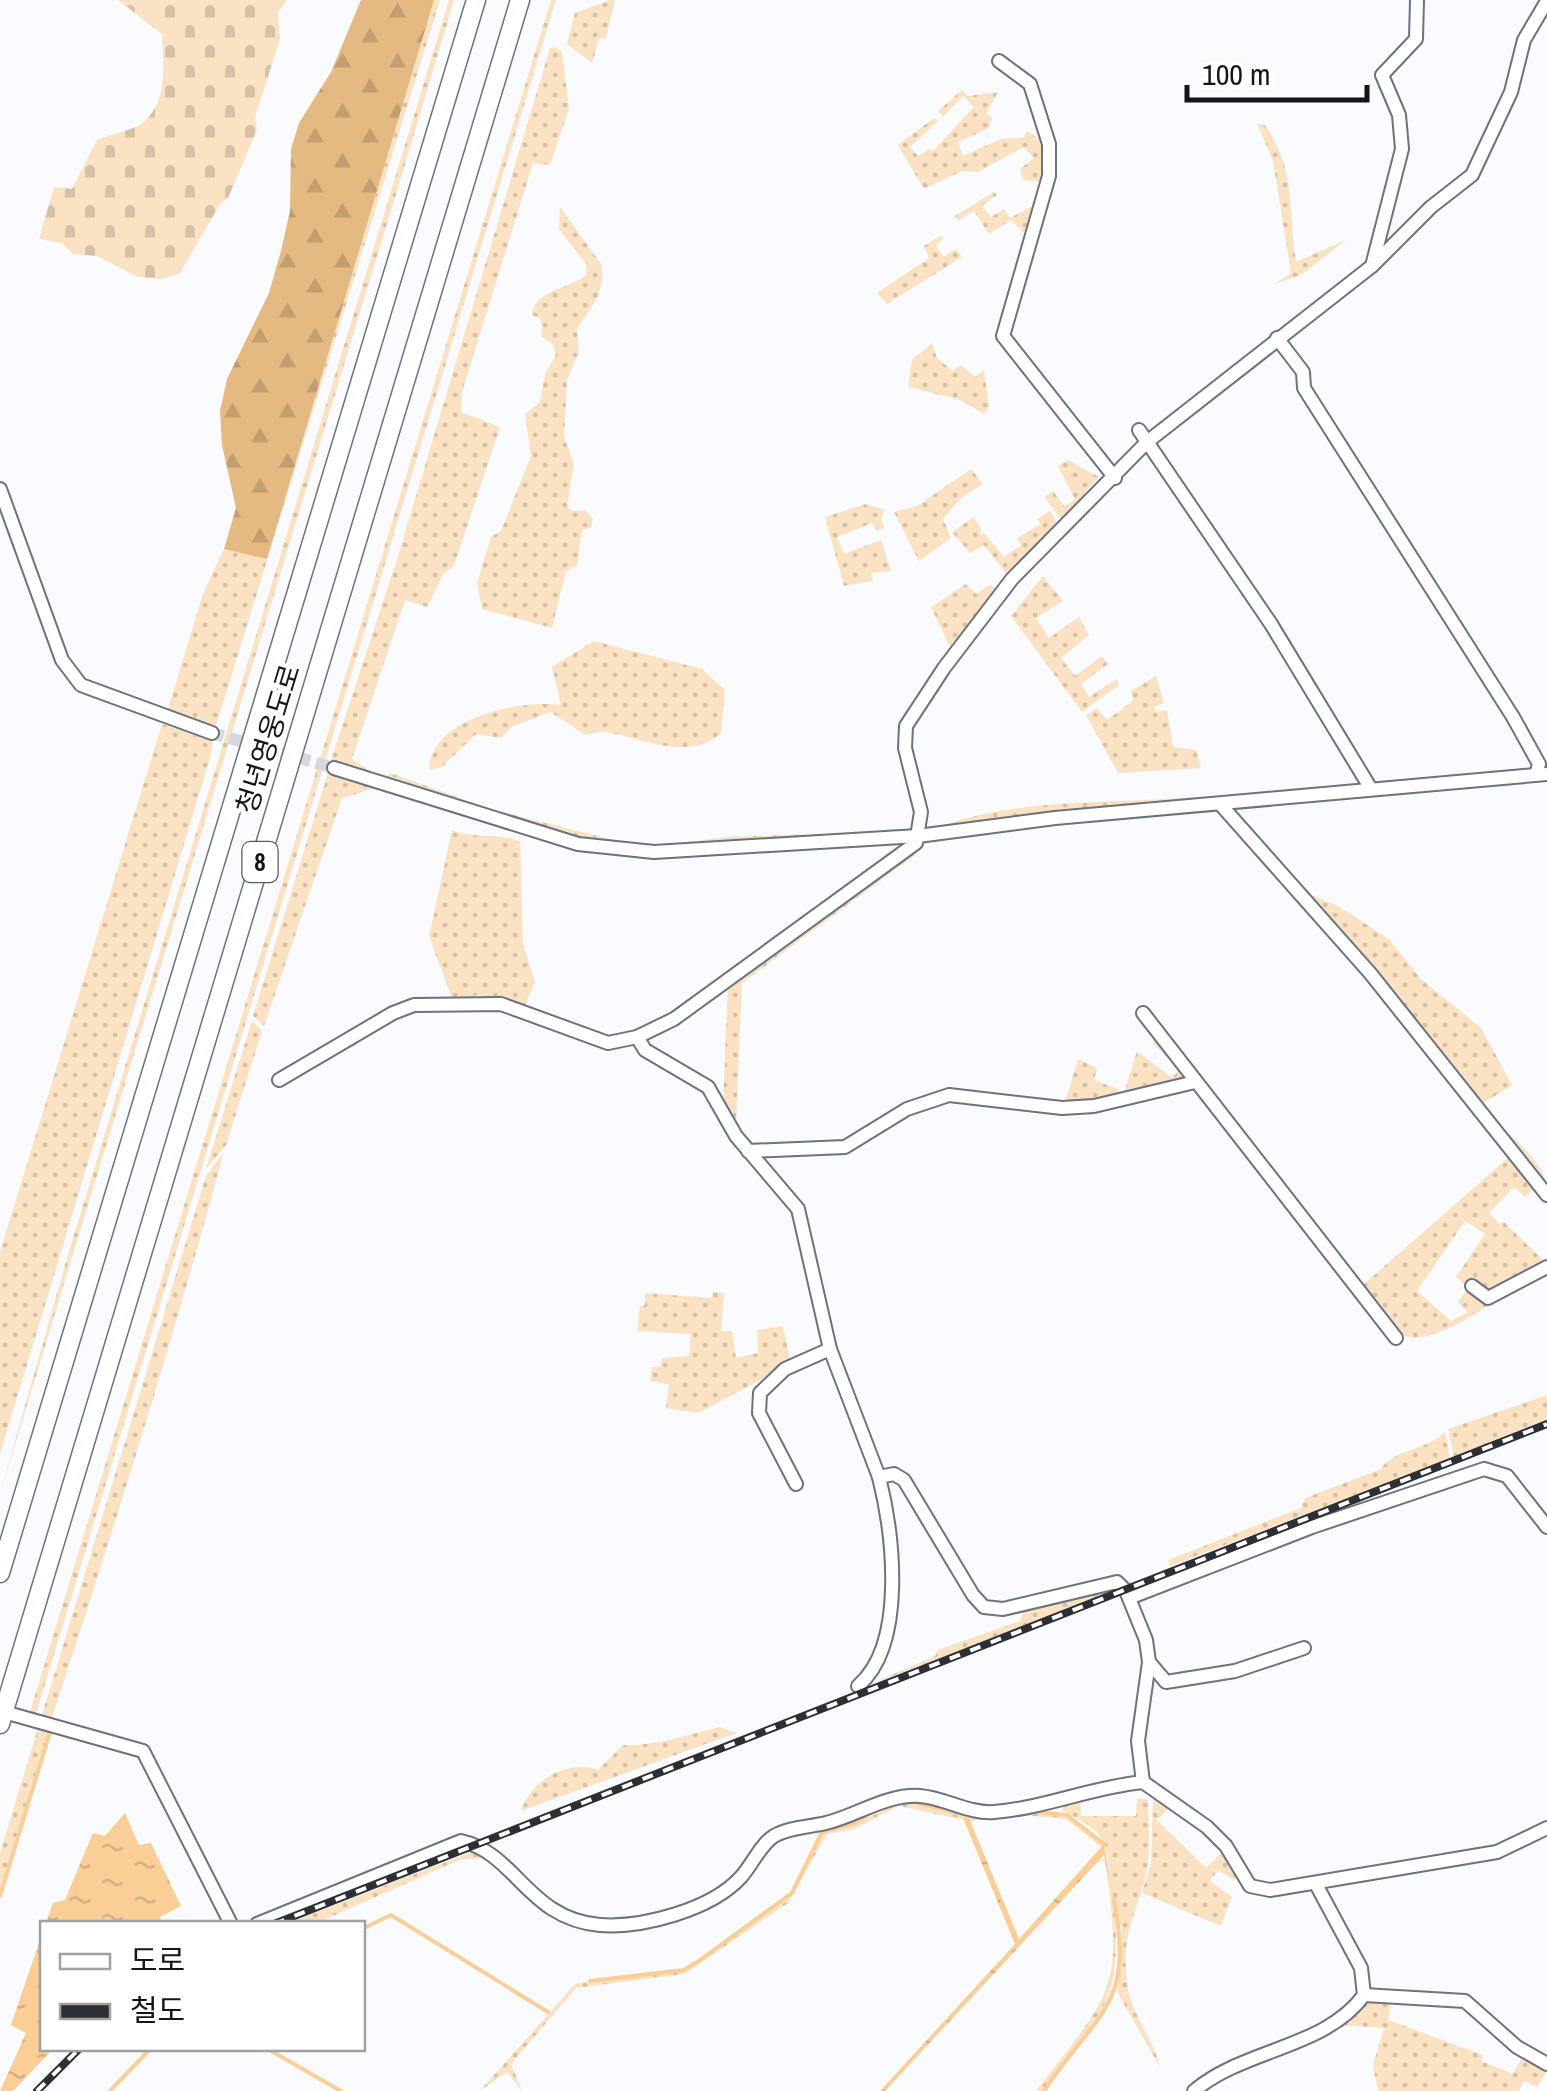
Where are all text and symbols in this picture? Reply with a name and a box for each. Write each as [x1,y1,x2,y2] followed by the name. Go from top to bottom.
[1187,40,1367,102] scale bar
[1202,54,1270,94] text: 100 m
[227,660,309,818] street label: 청년영웅도로
[242,842,278,882] road number: 8
[40,1921,365,2051] legend
[130,1940,185,1980] text: 도로
[130,1990,185,2030] text: 철도

